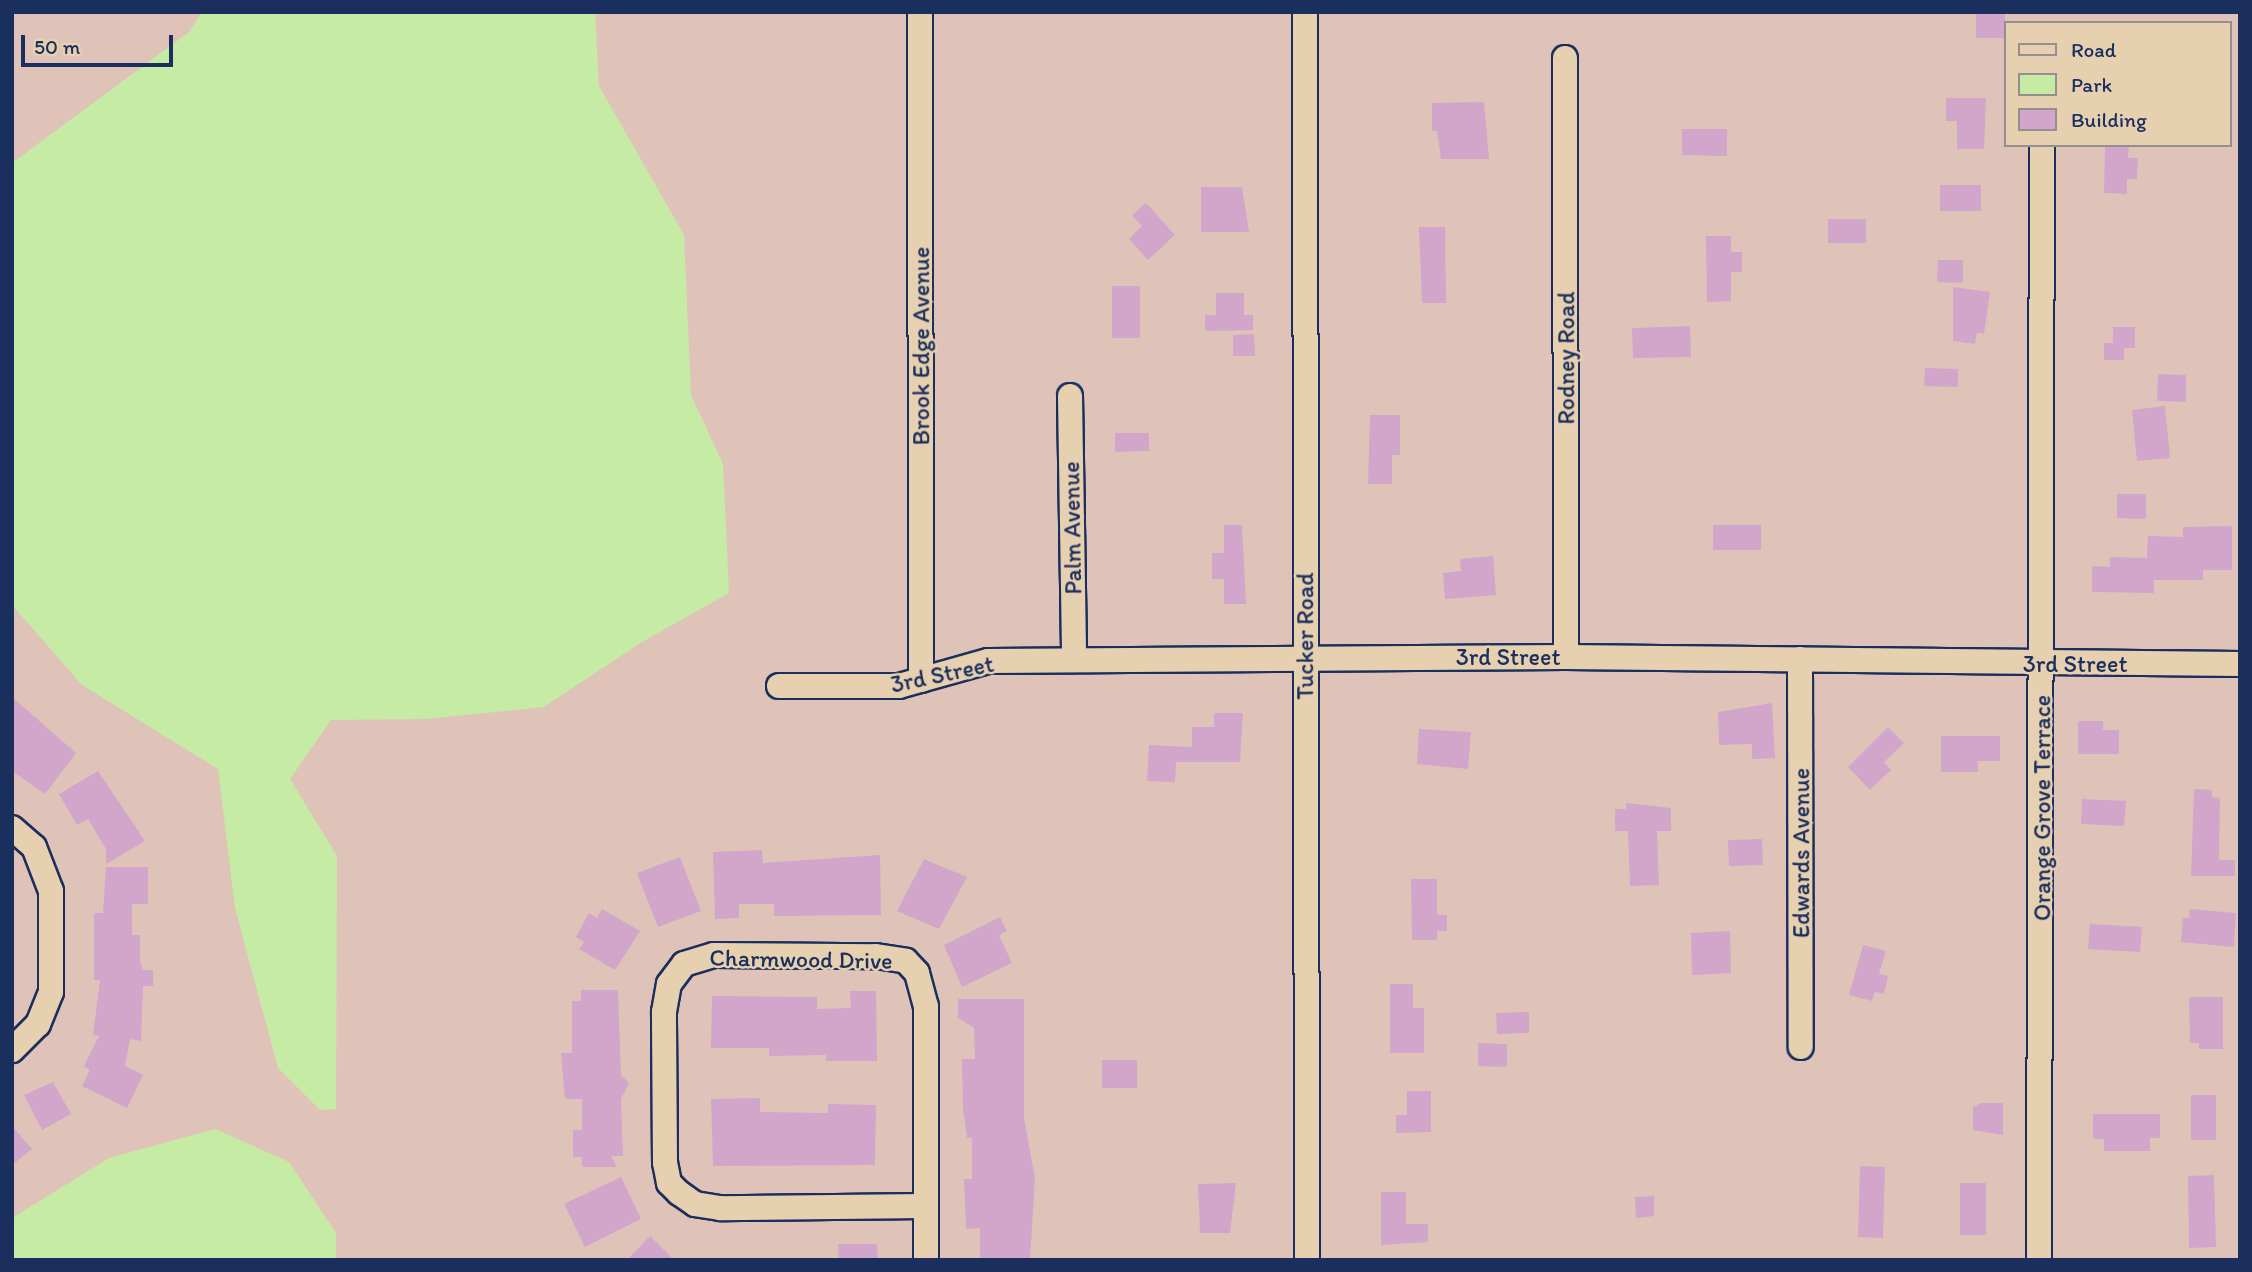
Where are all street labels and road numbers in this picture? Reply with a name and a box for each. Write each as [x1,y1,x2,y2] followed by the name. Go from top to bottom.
[907,247,935,445] street label: Brook Edge Avenue
[1552,292,1580,424] street label: Rodney Road
[1056,462,1088,594] street label: Palm Avenue
[1291,573,1319,699] street label: Tucker Road
[1456,643,1560,671] street label: 3rd Street
[888,649,996,699] street label: 3rd Street
[2023,650,2127,678] street label: 3rd Street
[2028,696,2056,920] street label: Orange Grove Terrace
[1787,768,1815,938] street label: Edwards Avenue
[709,943,893,975] street label: Charmwood Drive

